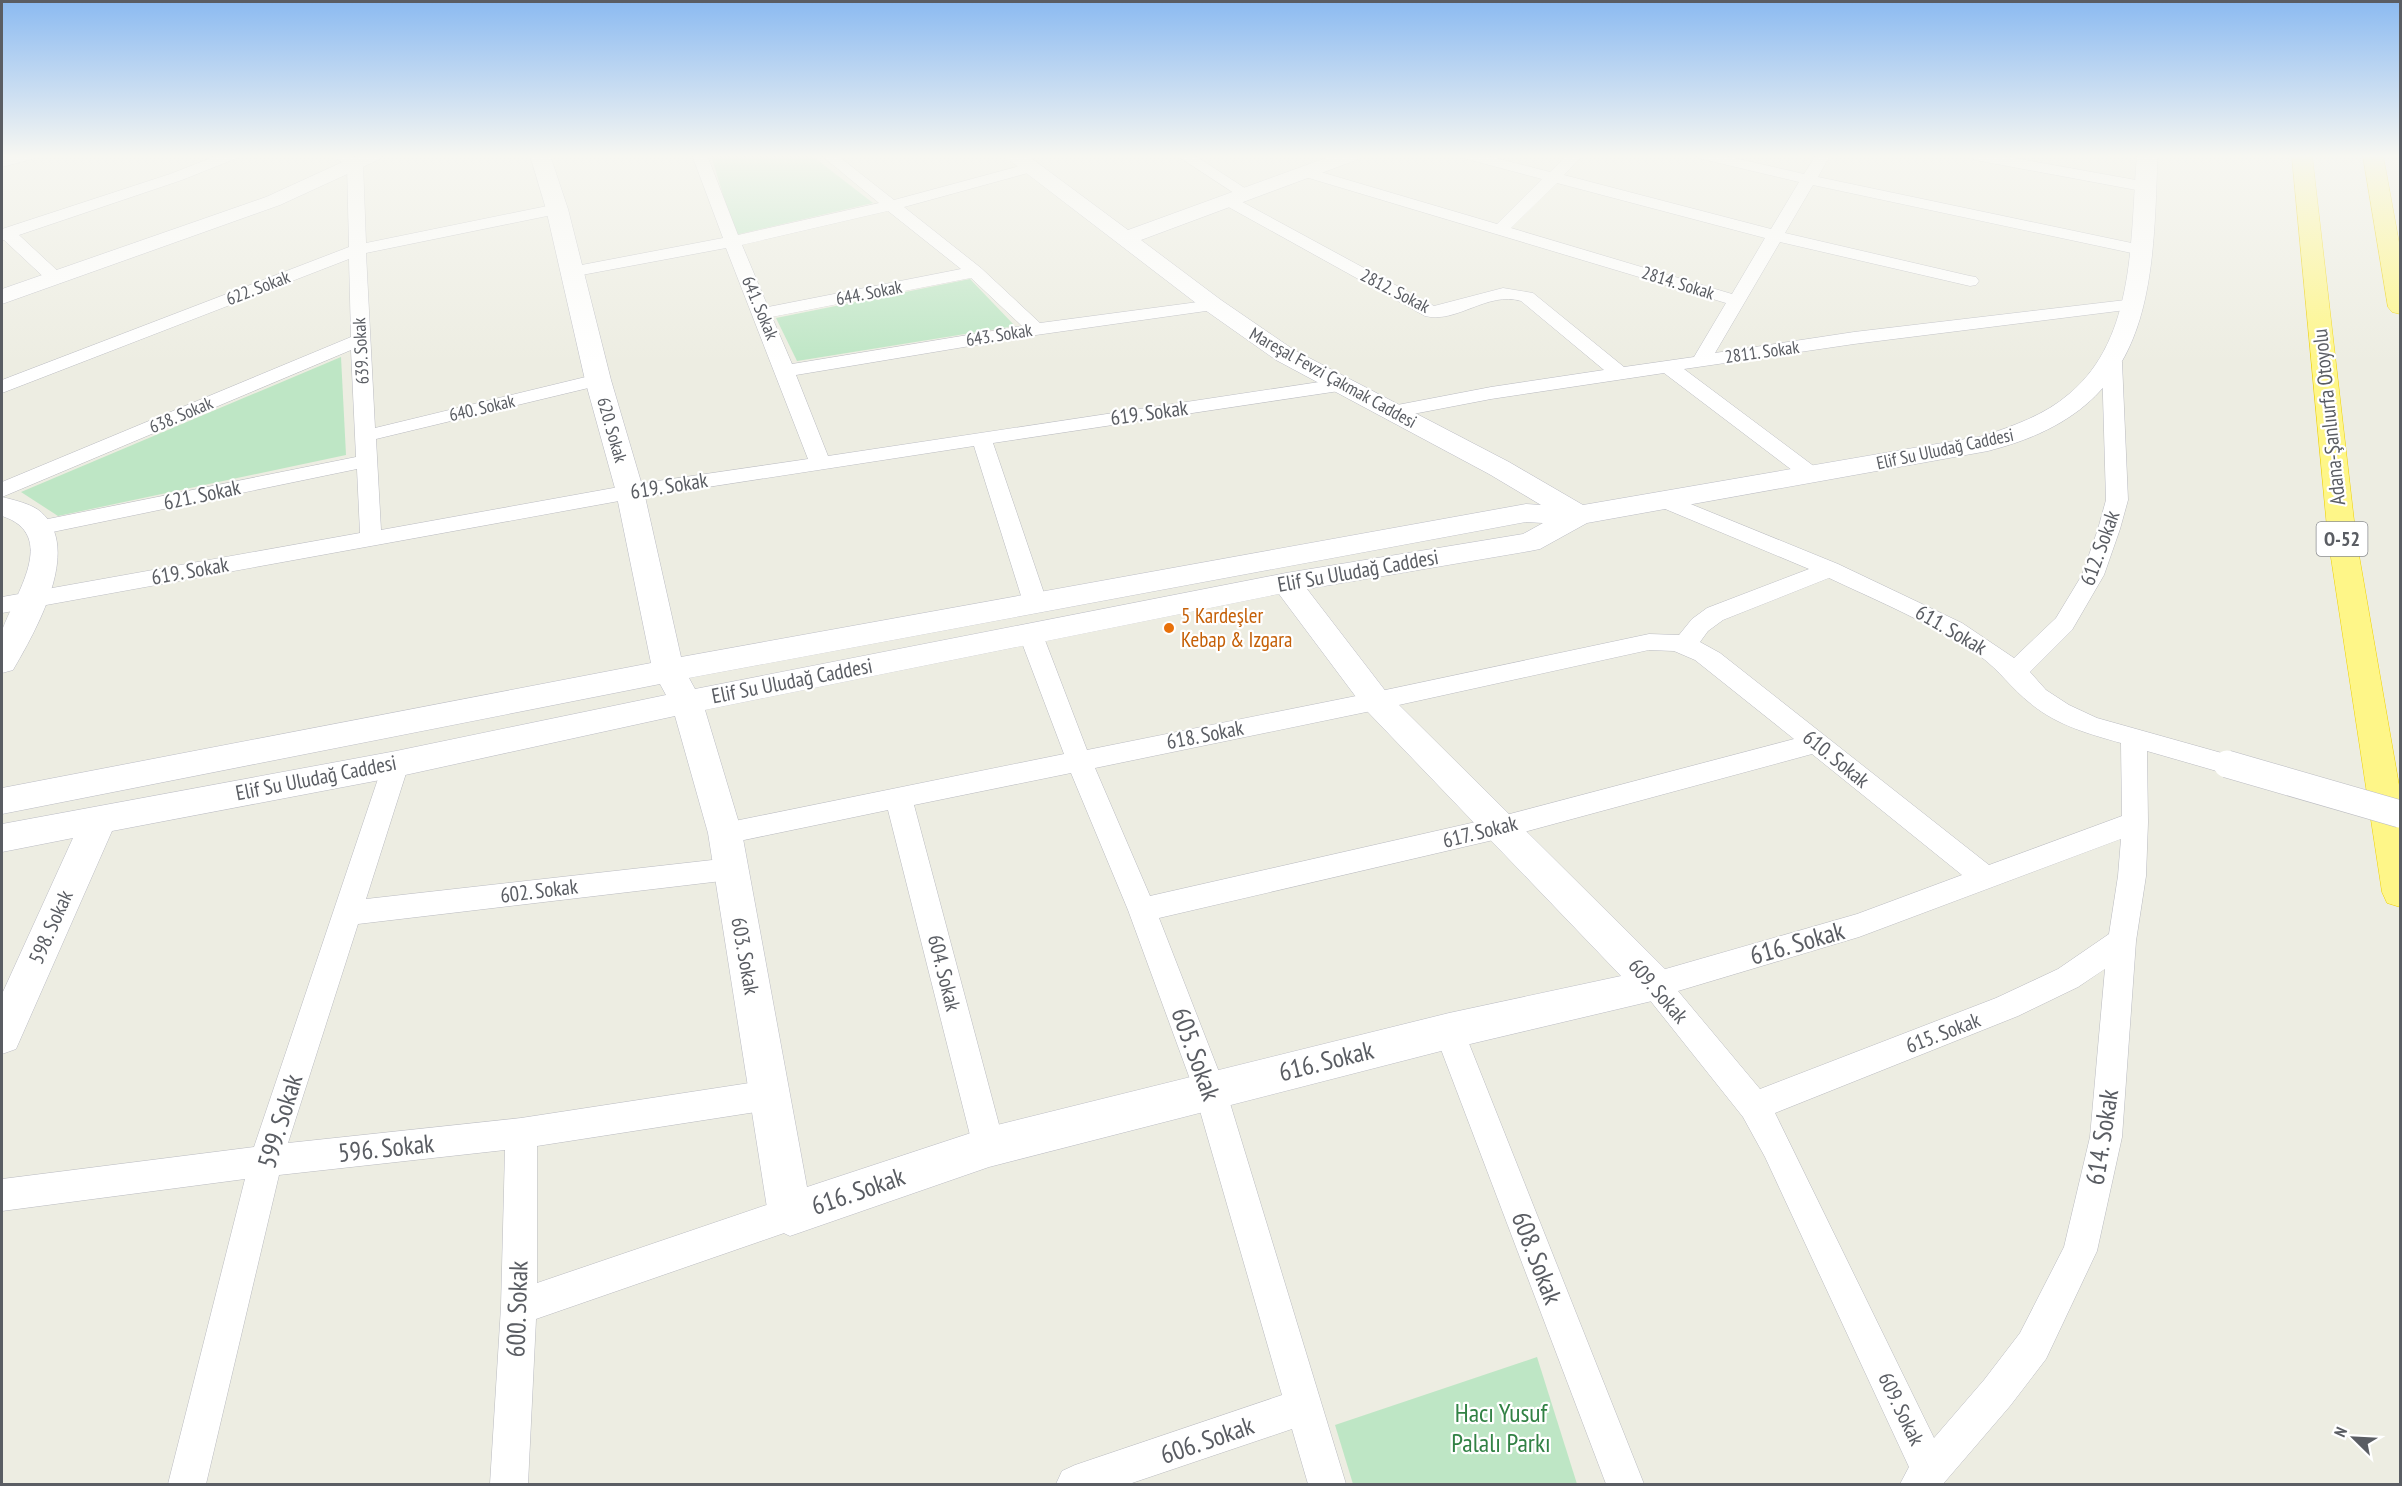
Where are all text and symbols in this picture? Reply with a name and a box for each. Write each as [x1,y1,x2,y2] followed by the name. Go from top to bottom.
[1639,261,1717,304] street label: 2814. Sokak
[1357,263,1434,318] street label: 2812. Sokak
[223,265,293,310] street label: 622. Sokak
[737,273,784,343] street label: 641. Sokak
[834,275,904,310] street label: 644. Sokak
[347,317,374,385] street label: 639. Sokak
[964,318,1034,351] street label: 643. Sokak
[1246,322,1421,433] street label: Mareşal Fevzi Çakmak Caddesi
[2306,327,2351,507] street label: Adana-Şanlıurfa Otoyolu
[1723,335,1801,368] street label: 2811. Sokak
[447,389,517,426] street label: 640. Sokak
[146,391,216,438] street label: 638. Sokak
[1108,394,1189,431] street label: 619. Sokak
[592,395,633,465] street label: 620. Sokak
[1874,423,2016,474] street label: Elif Su Uludağ Caddesi
[628,466,710,505] street label: 619. Sokak
[161,473,243,516] street label: 621. Sokak
[2074,507,2126,589] street label: 612. Sokak
[2316,522,2368,556] road number: O-52
[1275,543,1441,598] street label: Elif Su Uludağ Caddesi
[149,550,231,591] street label: 619. Sokak
[1911,598,1992,661] street label: 611. Sokak
[1181,602,1292,653] place label: 5 Kardeşler Kebap & Izgara
[1162,621,1176,635] marker: 5 Kardeşler Kebap & Izgara
[709,652,875,709] street label: Elif Su Uludağ Caddesi
[1164,714,1246,755] street label: 618. Sokak
[1798,724,1875,794] street label: 610. Sokak
[233,749,399,806] street label: Elif Su Uludağ Caddesi
[1440,809,1520,854] street label: 617. Sokak
[499,872,579,909] street label: 602. Sokak
[22,886,79,968] street label: 598. Sokak
[1746,913,1848,972] street label: 616. Sokak
[725,915,766,997] street label: 603. Sokak
[922,932,967,1014] street label: 604. Sokak
[1623,952,1694,1029] street label: 609. Sokak
[1164,1003,1228,1105] street label: 605. Sokak
[1902,1006,1984,1059] street label: 615. Sokak
[1275,1033,1377,1088] street label: 616. Sokak
[250,1070,309,1172] street label: 599. Sokak
[2078,1087,2125,1187] street label: 614. Sokak
[336,1126,436,1169] street label: 596. Sokak
[807,1159,909,1222] street label: 616. Sokak
[1505,1207,1570,1309] street label: 608. Sokak
[498,1260,535,1358] street label: 600. Sokak
[1872,1368,1931,1450] street label: 609. Sokak
[1451,1396,1551,1459] park label: Hacı Yusuf Palalı Parkı
[1156,1408,1258,1471] street label: 606. Sokak
[2324,1408,2384,1468] north arrow
[2329,1424,2351,1440] text: N

